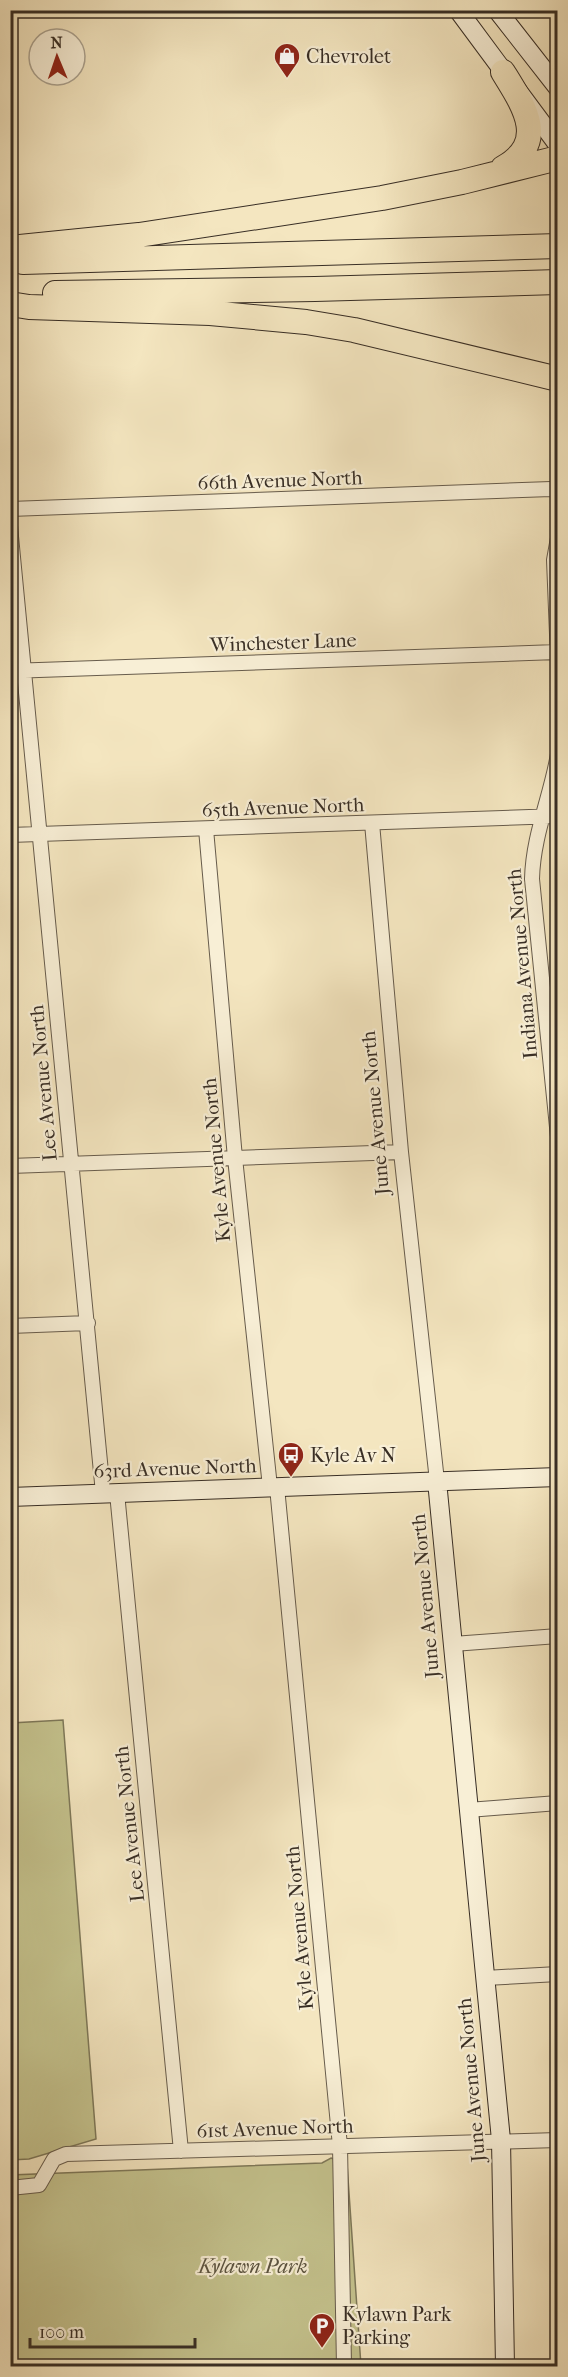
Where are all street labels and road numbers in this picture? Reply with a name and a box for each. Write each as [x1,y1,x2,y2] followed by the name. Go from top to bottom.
[197,466,364,495] street label: 66th Avenue North
[208,628,357,657] street label: Winchester Lane
[201,793,366,822] street label: 65th Avenue North
[503,867,542,1060] street label: Indiana Avenue North
[25,1003,62,1162] street label: Lee Avenue North
[357,1029,394,1198] street label: June Avenue North
[198,1076,235,1243] street label: Kyle Avenue North
[93,1454,258,1483] street label: 63rd Avenue North
[407,1512,444,1681] street label: June Avenue North
[110,1744,149,1903] street label: Lee Avenue North
[281,1844,318,2011] street label: Kyle Avenue North
[453,1996,490,2165] street label: June Avenue North
[196,2114,355,2143] street label: 61st Avenue North

